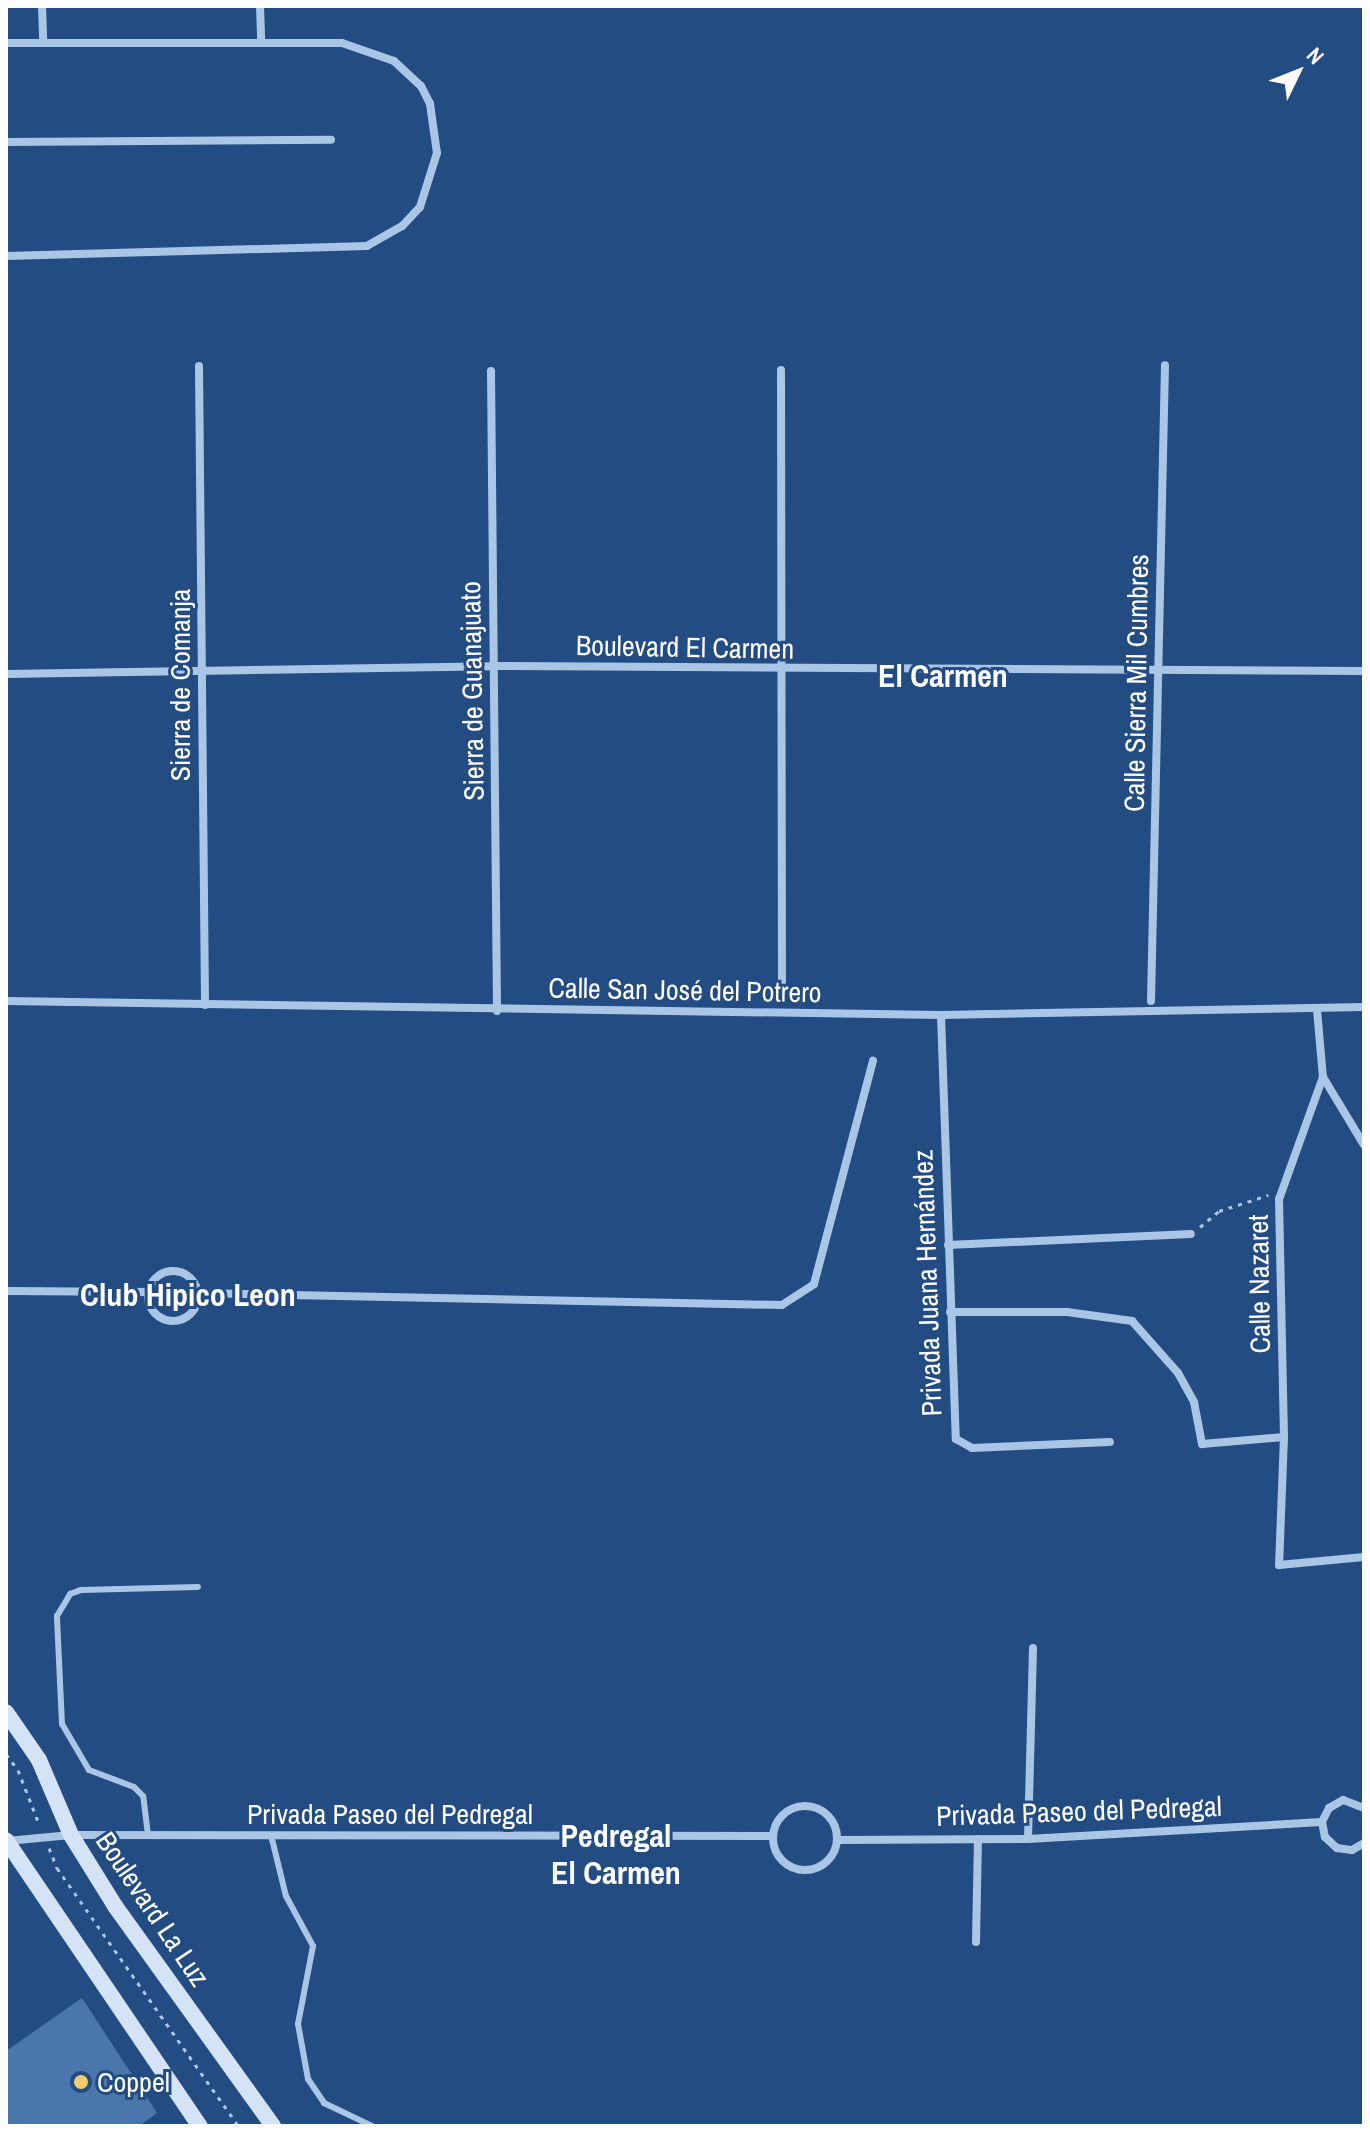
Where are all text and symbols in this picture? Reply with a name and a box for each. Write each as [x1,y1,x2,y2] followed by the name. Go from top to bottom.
[1258,32,1338,112] north arrow
[1300,41,1331,71] text: N
[1117,554,1155,812] street label: Calle Sierra Mil Cumbres
[453,581,491,801] street label: Sierra de Guanajuato
[163,589,197,781] street label: Sierra de Comanja
[576,628,794,666] street label: Boulevard El Carmen
[878,657,1008,695] district label: El Carmen
[548,971,822,1009] street label: Calle San José del Potrero
[906,1149,948,1417] street label: Privada Juana Hernández
[1241,1214,1277,1354] street label: Calle Nazaret
[80,1276,296,1314] district label: Club Hipico Leon
[936,1789,1222,1833] street label: Privada Paseo del Pedregal
[247,1797,533,1831] street label: Privada Paseo del Pedregal
[551,1818,681,1893] district label: Pedregal El Carmen
[89,1826,217,1992] street label: Boulevard La Luz
[97,2065,170,2099] place label: Coppel
[72,2073,90,2091] marker: Coppel

